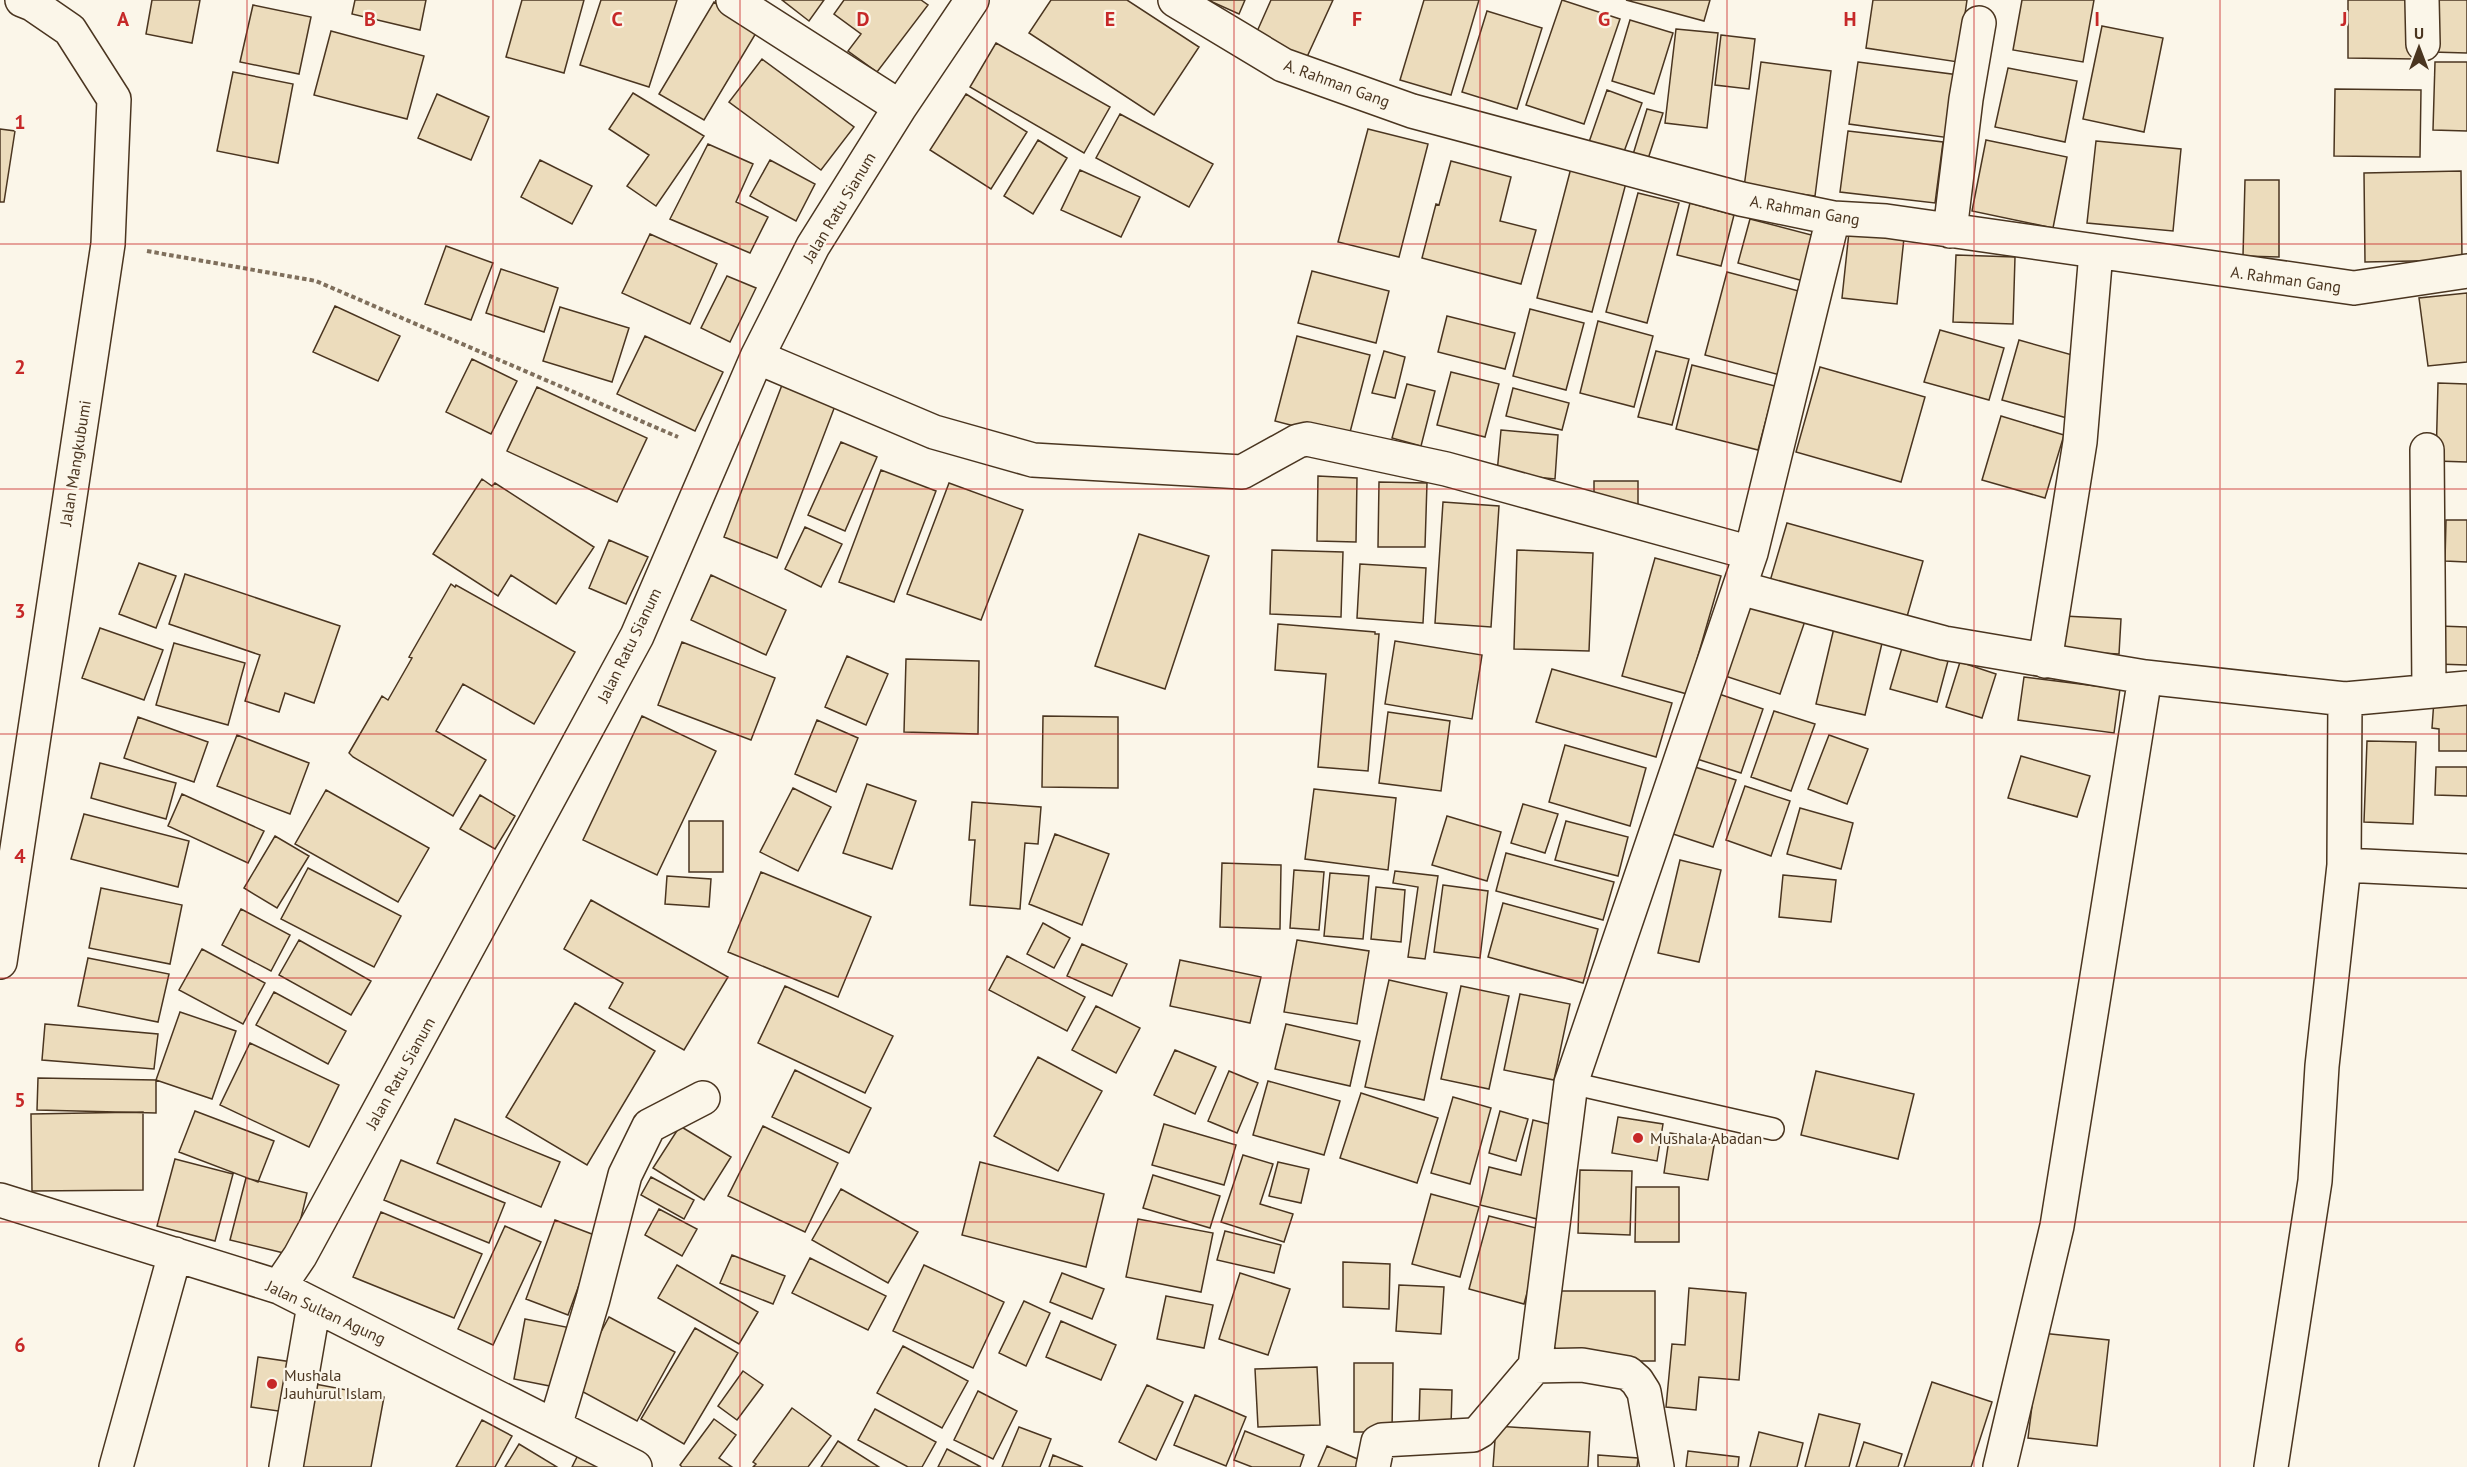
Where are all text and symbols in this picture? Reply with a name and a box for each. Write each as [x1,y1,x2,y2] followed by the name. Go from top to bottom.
[117,6,130,32] text: A
[364,6,376,32] text: B
[611,6,623,32] text: C
[857,6,870,32] text: D
[1105,6,1115,32] text: E
[1352,6,1362,32] text: F
[1598,6,1610,32] text: G
[1843,6,1857,32] text: H
[2094,6,2100,32] text: I
[2340,6,2347,32] text: J
[2389,18,2449,78] north arrow
[2414,23,2424,43] text: U
[1281,55,1393,111] street label: A. Rahman Gang
[14,109,26,135] text: 1
[798,148,880,267] street label: Jalan Ratu Sianum
[1748,190,1862,230] street label: A. Rahman Gang
[2229,261,2343,297] street label: A. Rahman Gang
[14,354,26,380] text: 2
[55,399,95,528] street label: Jalan Mangkubumi
[592,584,665,706] street label: Jalan Ratu Sianum
[14,598,26,624] text: 3
[14,843,26,869] text: 4
[360,1014,439,1133] street label: Jalan Ratu Sianum
[14,1087,26,1113] text: 5
[1650,1128,1762,1148] place label: Mushala Abadan
[1631,1131,1645,1145] marker: Mushala Abadan
[262,1275,389,1348] street label: Jalan Sultan Agung
[14,1332,26,1358] text: 6
[283,1365,383,1403] place label: Mushala Jauhurul Islam
[265,1377,279,1391] marker: Mushala Jauhurul Islam

